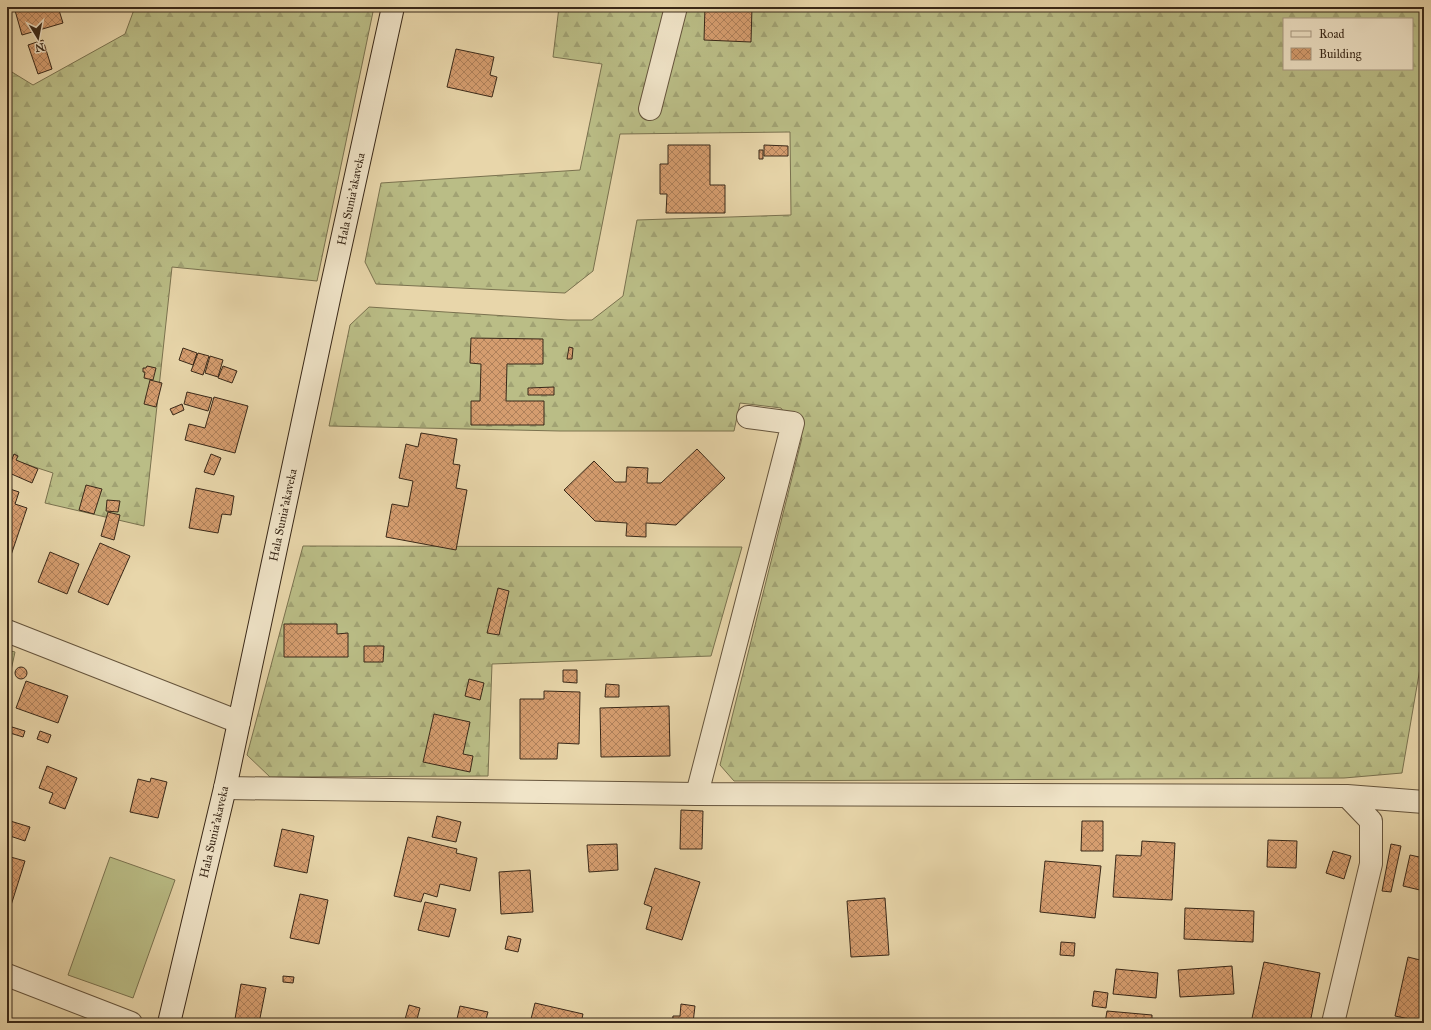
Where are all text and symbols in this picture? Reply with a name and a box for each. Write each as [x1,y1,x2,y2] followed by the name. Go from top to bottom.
[18,18,58,58] north arrow
[1283,18,1413,70] legend
[1319,27,1345,41] text: Road
[33,40,45,55] text: N
[1319,47,1362,62] text: Building
[334,151,368,247] street label: Hala Sunia'akaveka
[266,467,300,563] street label: Hala Sunia'akaveka
[197,784,232,879] street label: Hala Sunia'akaveka

